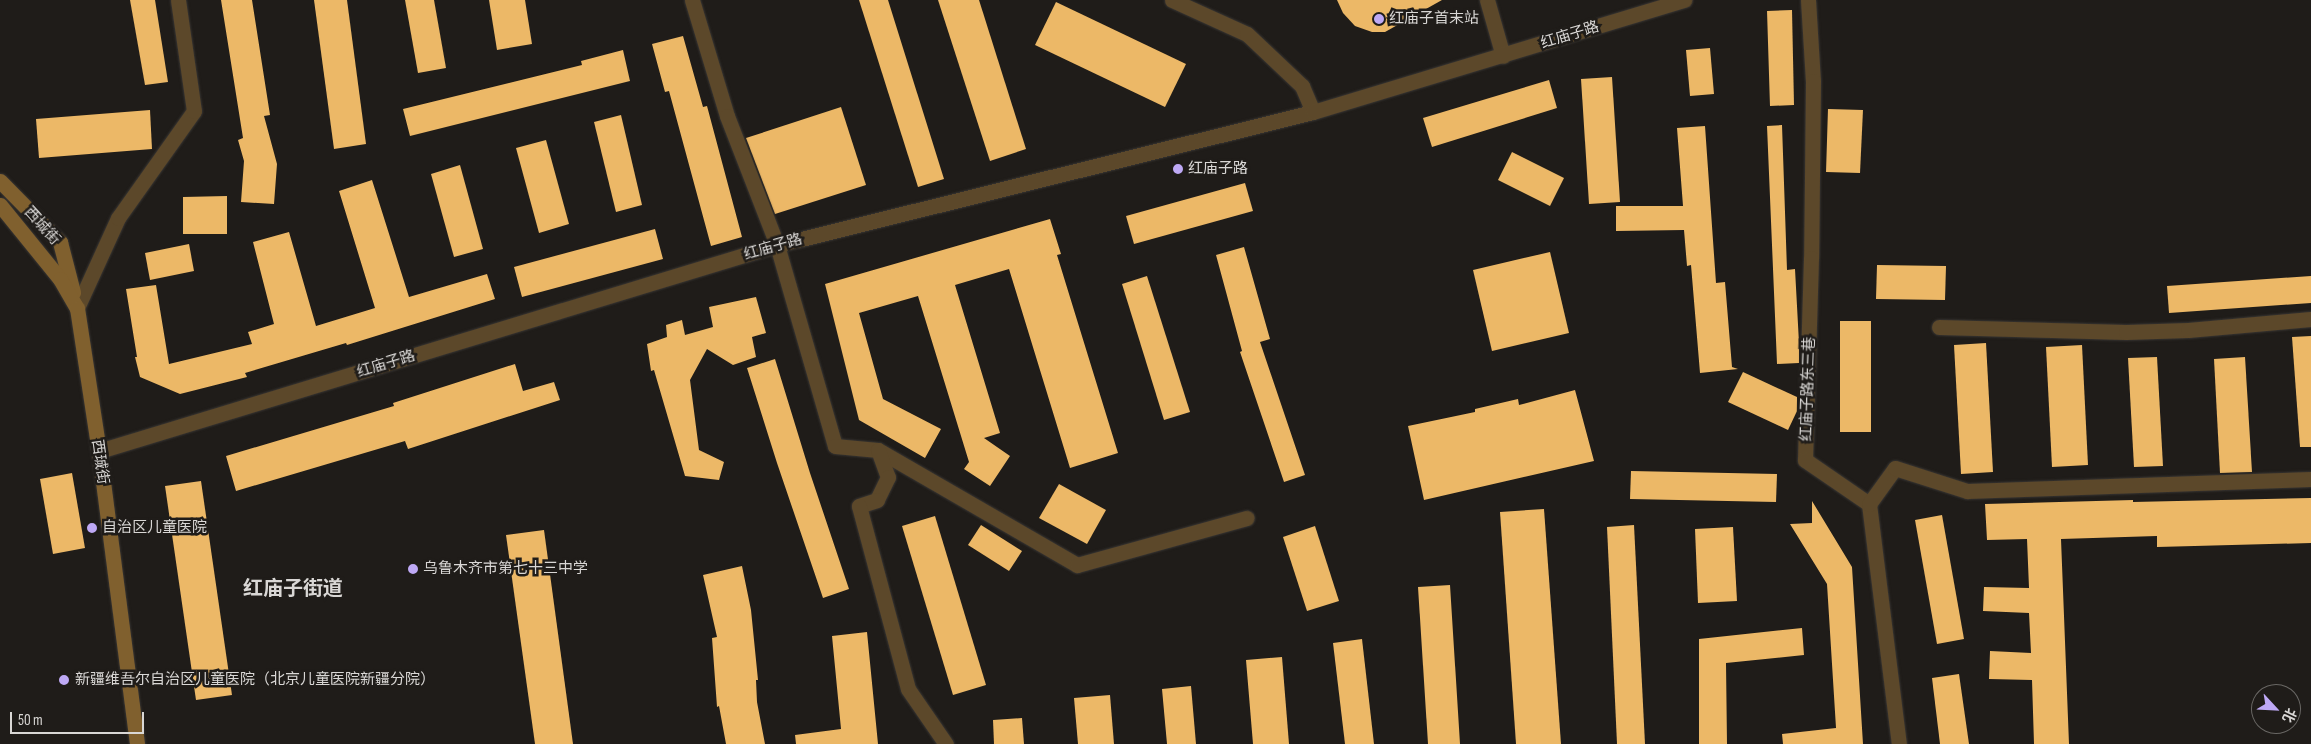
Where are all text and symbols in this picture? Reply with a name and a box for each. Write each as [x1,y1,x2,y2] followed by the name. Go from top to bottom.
[1389,10,1479,28] place label: 红庙子首末站
[1373,13,1385,25] marker: 红庙子首末站
[1539,18,1601,52] street label: 红庙子路
[1188,160,1248,178] place label: 红庙子路
[1172,163,1184,175] marker: 红庙子路
[20,203,64,249] street label: 西城街
[742,230,804,264] street label: 红庙子路
[1797,336,1819,442] street label: 红庙子路东三巷
[355,347,417,381] street label: 红庙子路
[88,438,112,486] street label: 西珹街
[102,519,207,537] place label: 自治区儿童医院
[86,522,98,534] marker: 自治区儿童医院
[423,560,588,578] place label: 乌鲁木齐市第七十三中学
[407,563,419,575] marker: 乌鲁木齐市第七十三中学
[243,577,343,601] district label: 红庙子街道
[75,671,435,689] place label: 新疆维吾尔自治区儿童医院（北京儿童医院新疆分院）
[57,673,71,687] marker: 新疆维吾尔自治区儿童医院（北京儿童医院新疆分院）
[2251,684,2301,734] north arrow
[12,702,146,734] scale bar
[2278,705,2300,725] text: 北
[18,711,43,730] text: 50 m

